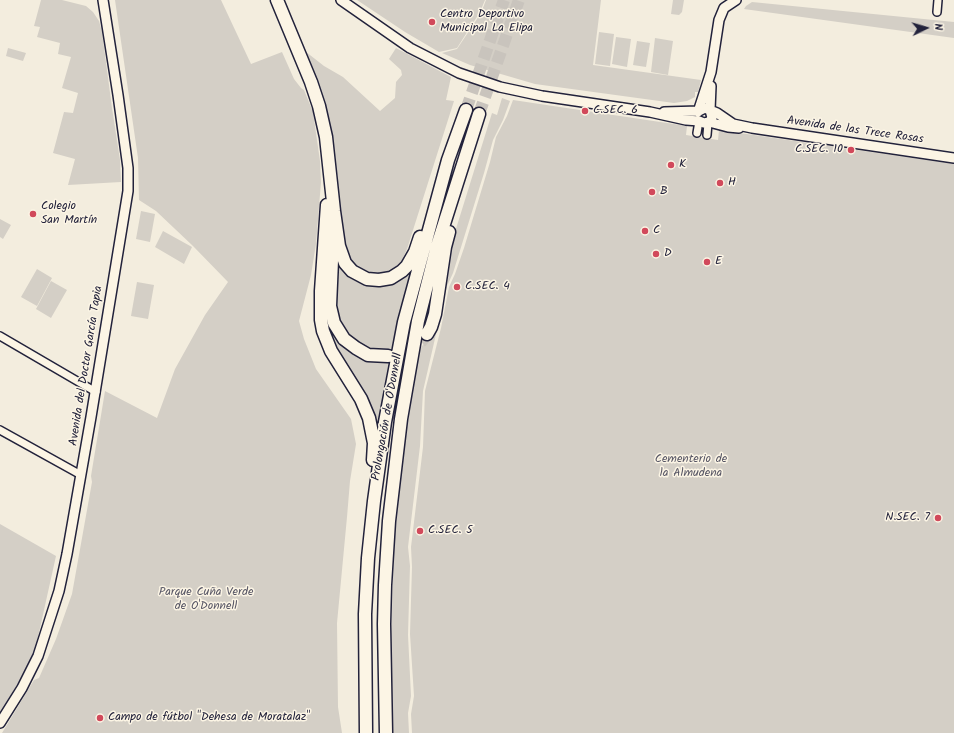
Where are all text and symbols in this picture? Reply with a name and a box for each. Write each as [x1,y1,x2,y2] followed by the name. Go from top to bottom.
[440,8,533,36] place label: Centro Deportivo Municipal La Elipa
[906,8,946,48] north arrow
[427,17,437,27] marker: Centro Deportivo Municipal La Elipa
[929,23,947,31] text: N
[593,104,638,118] place label: C.SEC. 6
[580,106,590,116] marker: C.SEC. 6
[786,114,924,148] street label: Avenida de las Trece Rosas
[795,143,843,157] place label: C.SEC. 10
[846,145,856,155] marker: C.SEC. 10
[679,158,686,172] place label: K
[666,160,676,170] marker: K
[728,176,736,190] place label: H
[715,178,725,188] marker: H
[660,185,668,199] place label: B
[647,187,657,197] marker: B
[41,200,97,228] place label: Colegio San Martín
[28,209,38,219] marker: Colegio San Martín
[653,224,660,238] place label: C
[640,226,650,236] marker: C
[664,247,672,261] place label: D
[651,249,661,259] marker: D
[715,255,722,269] place label: E
[702,257,712,267] marker: E
[465,280,510,294] place label: C.SEC. 4
[452,282,462,292] marker: C.SEC. 4
[67,285,107,447] street label: Avenida del Doctor García Tapia
[370,352,406,482] street label: Prolongación de O'Donnell
[655,453,727,481] park label: Cementerio de la Almudena
[885,511,930,525] place label: N.SEC. 7
[933,513,943,523] marker: N.SEC. 7
[428,524,473,538] place label: C.SEC. 5
[415,526,425,536] marker: C.SEC. 5
[159,586,253,614] park label: Parque Cuña Verde de O'Donnell
[108,711,310,725] place label: Campo de fútbol "Dehesa de Moratalaz"
[95,713,105,723] marker: Campo de fútbol "Dehesa de Moratalaz"

